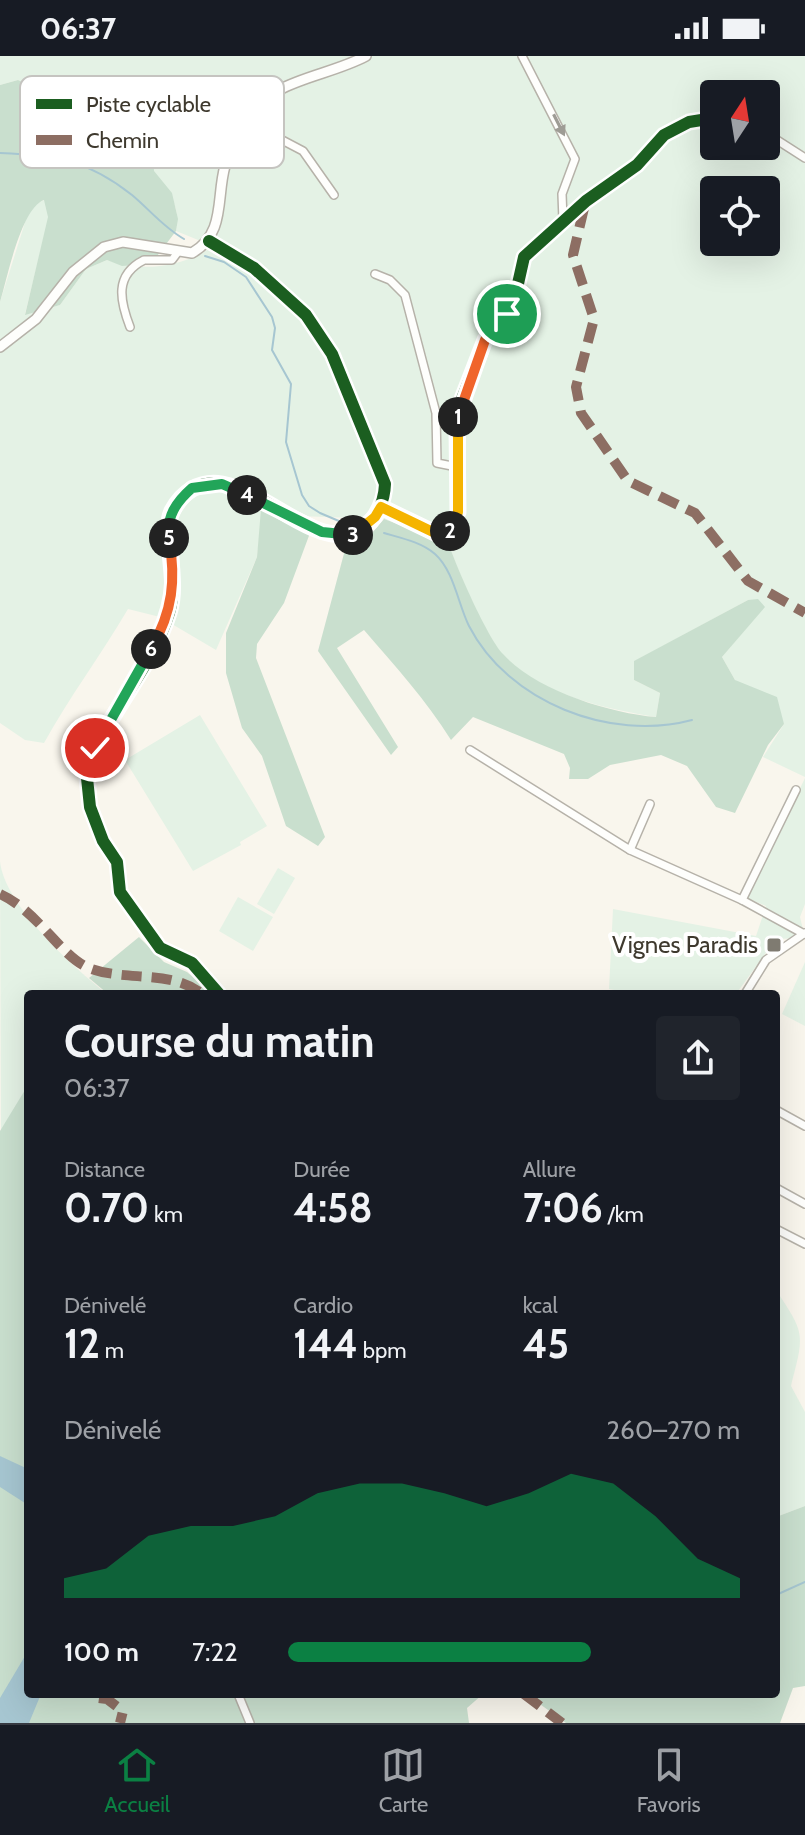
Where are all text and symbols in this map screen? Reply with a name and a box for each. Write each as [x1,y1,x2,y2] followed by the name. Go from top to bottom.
[40,10,116,47] text: 06:37
[20,76,284,168] legend
[700,80,780,160] north arrow
[700,80,780,256] map controls
[86,91,211,118] text: Piste cyclable
[552,113,565,136] one-way arrow
[86,127,159,154] text: Chemin
[700,176,780,256] button: locate
[473,280,541,348] pin
[485,292,529,336] icon: arrive
[438,397,478,437] pin: 1
[454,403,462,430] text: 1
[227,475,267,515] pin: 4
[240,481,254,508] text: 4
[430,511,470,551] pin: 2
[333,515,373,555] pin: 3
[444,517,456,544] text: 2
[149,518,189,558] pin: 5
[347,521,359,548] text: 3
[163,524,175,551] text: 5
[131,629,171,669] pin: 6
[145,635,157,662] text: 6
[61,714,129,782] pin
[73,726,117,770] icon: check
[612,930,758,959] place label: Vignes Paradis
[765,936,783,954] marker: Vignes Paradis
[64,1015,375,1068] text: Course du matin
[656,1016,740,1100] button: share
[64,1072,129,1104] text: 06:37
[64,1156,145,1183] text: Distance
[293,1156,350,1183] text: Durée
[523,1156,576,1183] text: Allure
[64,1183,149,1232] text: 0.70
[293,1183,373,1232] text: 4:58
[523,1183,603,1232] text: 7:06
[149,1201,183,1228] text: km
[603,1201,644,1228] text: /km
[64,1292,146,1319] text: Dénivelé
[293,1292,353,1319] text: Cardio
[523,1292,558,1319] text: kcal
[64,1319,100,1368] text: 12
[293,1319,358,1368] text: 144
[523,1319,569,1368] text: 45
[100,1337,124,1364] text: m
[358,1337,407,1364] text: bpm
[64,1414,161,1446] text: Dénivelé
[606,1414,740,1446] text: 260–270 m
[64,1636,139,1668] text: 100 m
[192,1636,238,1668] text: 7:22
[104,1743,170,1818] tab: Accueil
[379,1743,428,1818] tab: Carte
[637,1743,701,1818] tab: Favoris

